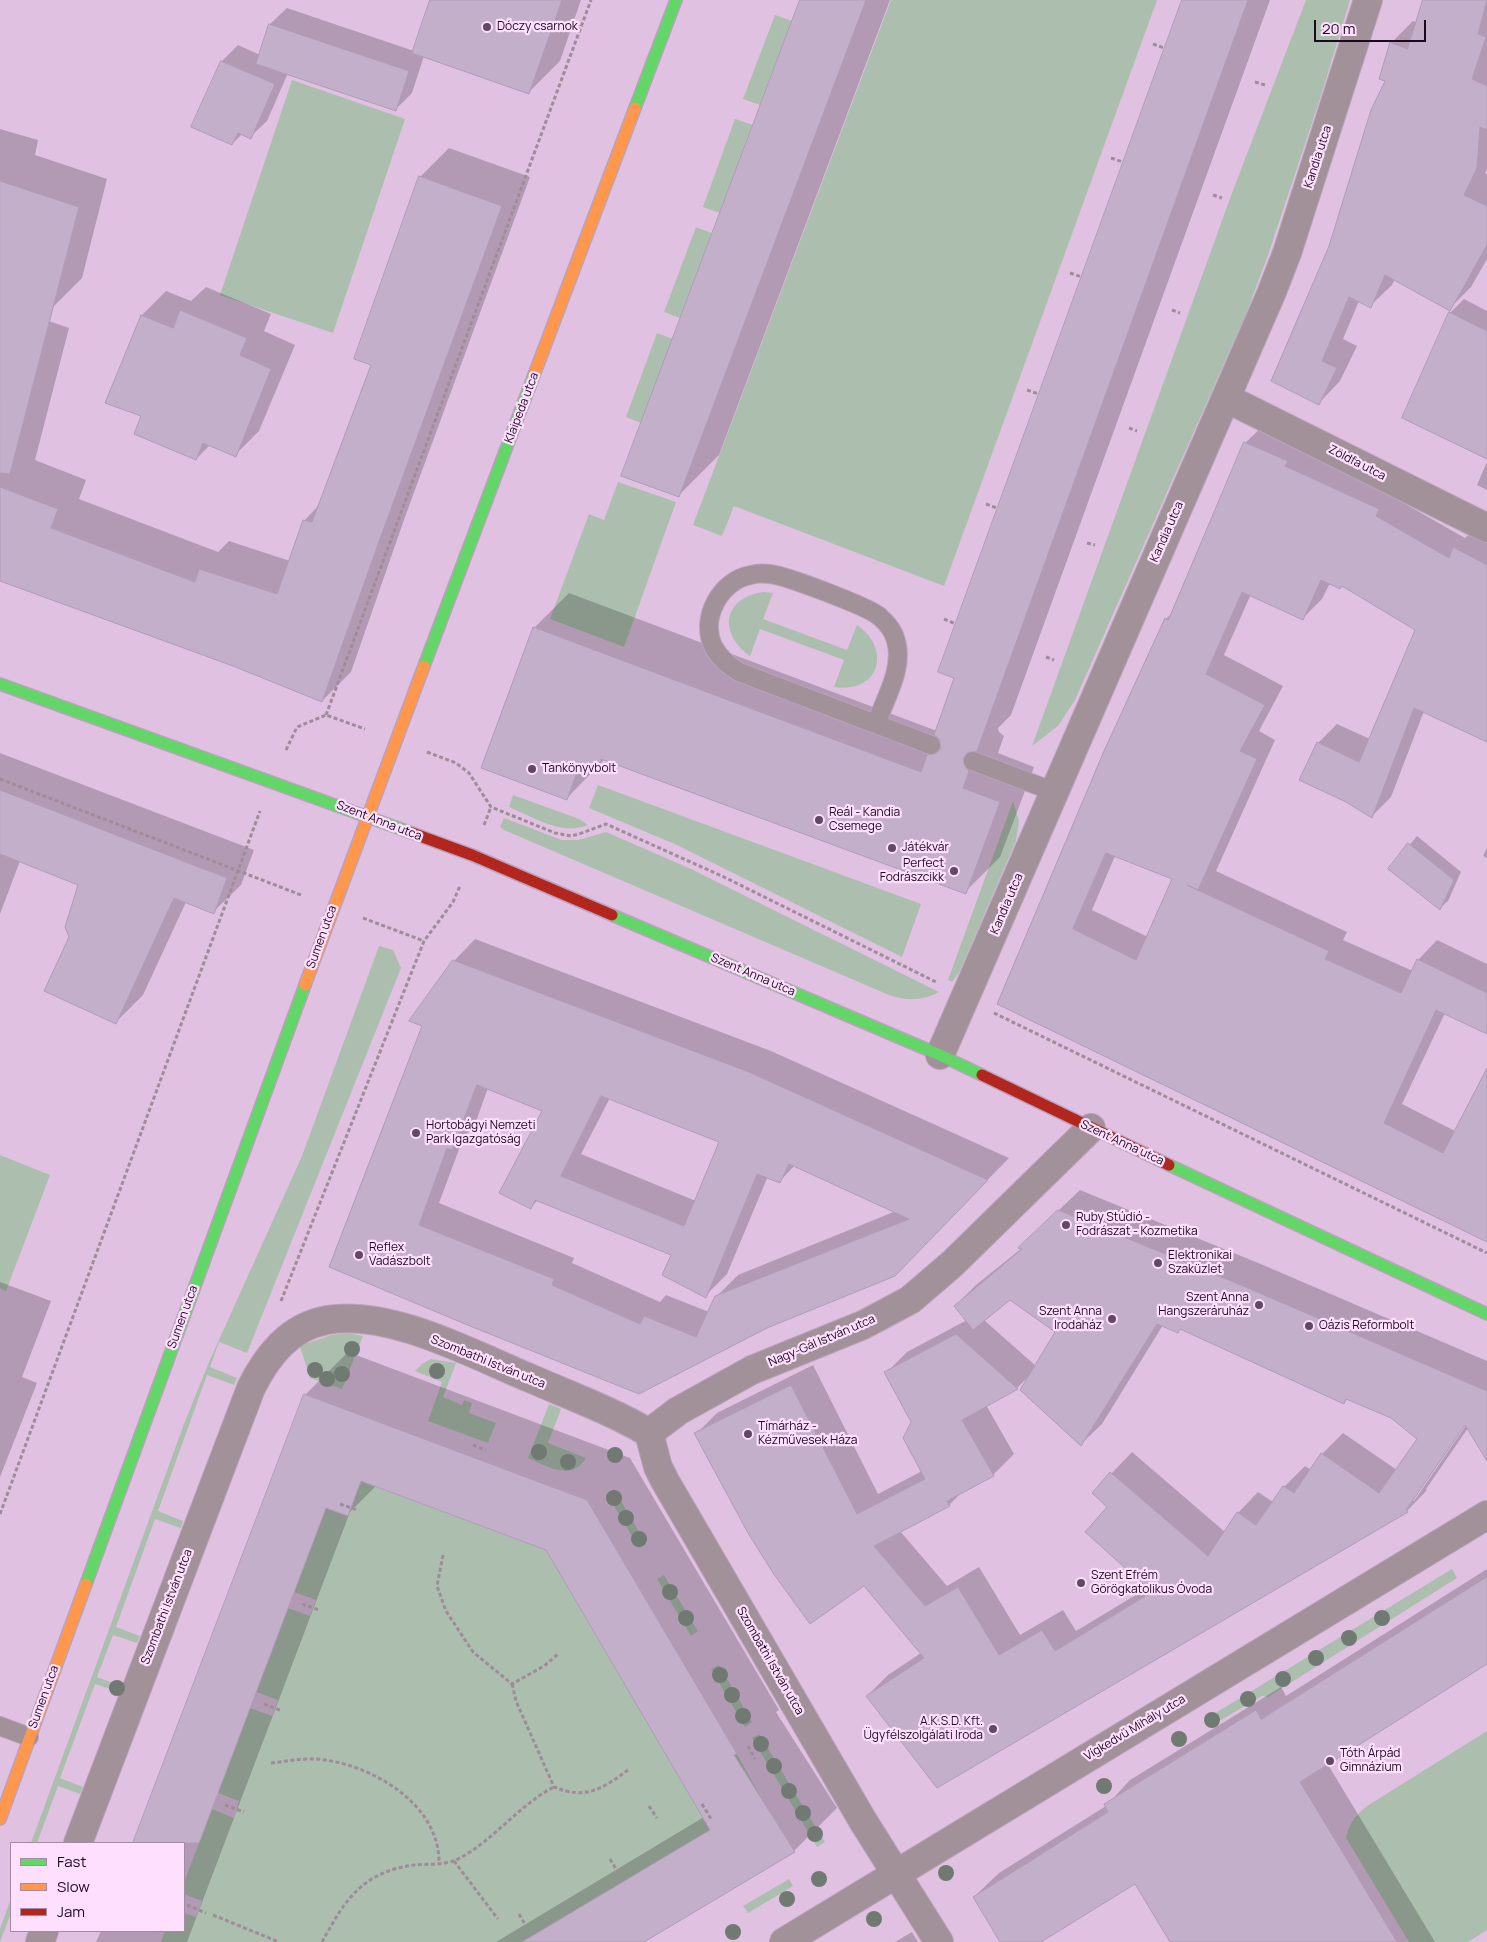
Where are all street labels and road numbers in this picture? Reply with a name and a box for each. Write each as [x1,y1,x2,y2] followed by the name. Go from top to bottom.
[1301,124,1335,190] street label: Kandia utca
[502,371,542,445] street label: Klaipeda utca
[1326,442,1388,484] street label: Zöldfa utca
[1147,499,1187,565] street label: Kandia utca
[334,798,424,844] street label: Szent Anna utca
[988,871,1026,937] street label: Kandia utca
[304,904,340,970] street label: Sumen utca
[709,951,797,999] street label: Szent Anna utca
[1078,1117,1166,1169] street label: Szent Anna utca
[165,1284,201,1350] street label: Sumen utca
[766,1312,878,1370] street label: Nagy-Gál István utca
[429,1332,547,1392] street label: Szombathi István utca
[138,1547,196,1667] street label: Szombathi István utca
[733,1604,807,1718] street label: Szombathi István utca
[26,1664,62,1730] street label: Sumen utca
[1082,1692,1188,1764] street label: Vígkedvű Mihály utca

